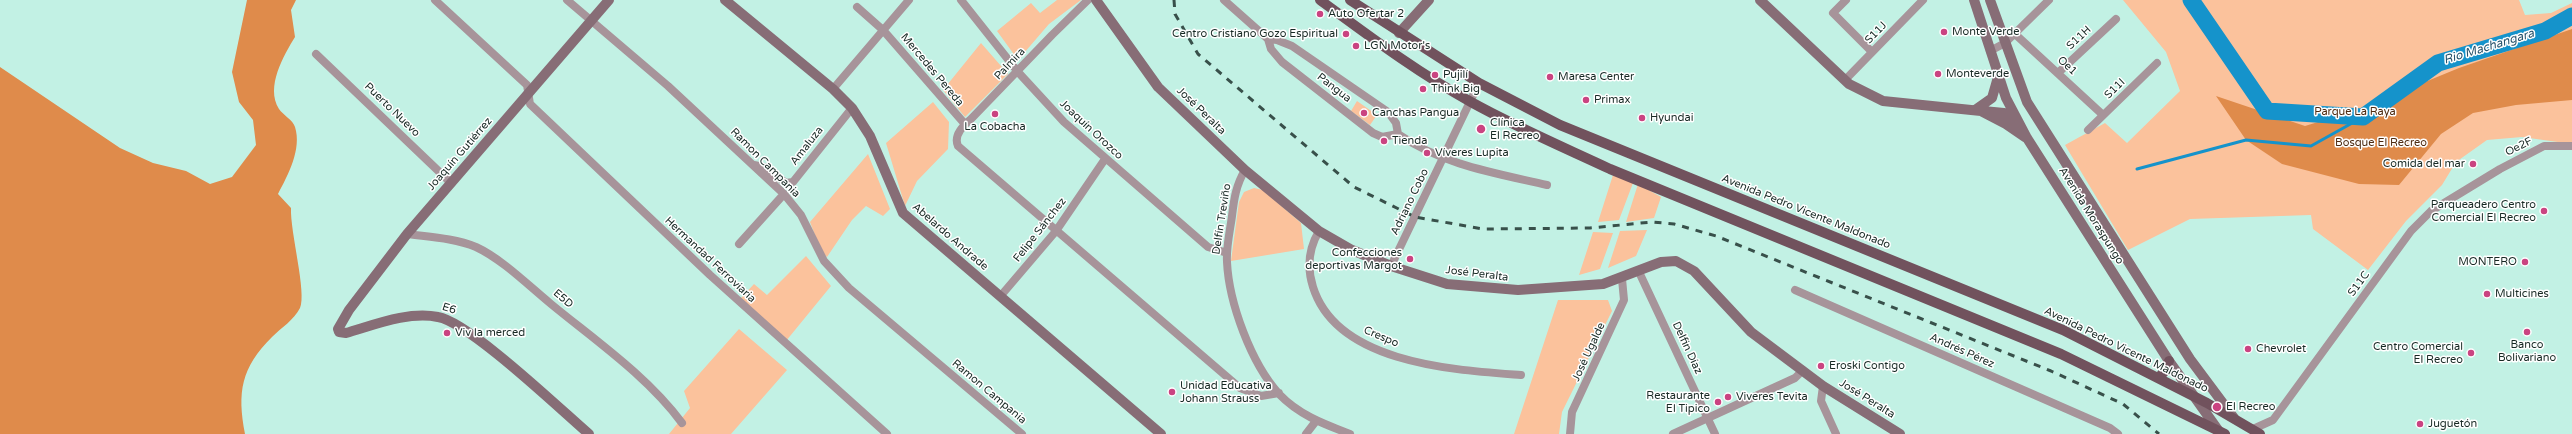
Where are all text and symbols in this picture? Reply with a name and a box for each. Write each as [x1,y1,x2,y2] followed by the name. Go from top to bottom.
[1328,7,1404,21] place label: Auto Ofertar 2
[1315,9,1325,19] marker: Auto Ofertar 2
[1862,19,1890,47] street label: S11J
[2064,23,2094,53] street label: S11H
[1952,25,2019,39] place label: Monte Verde
[2442,26,2536,68] water label: Rio Machangara
[1172,27,1338,41] place label: Centro Cristiano Gozo Espiritual
[1939,27,1949,37] marker: Monte Verde
[1341,29,1351,39] marker: Centro Cristiano Gozo Espiritual
[898,31,966,109] street label: Mercedes Pereda
[1364,39,1430,53] place label: LGN Motor's
[1351,41,1361,51] marker: LGN Motor's
[992,45,1028,83] street label: Palmira
[2055,54,2079,78] street label: Oe1
[1946,67,2009,81] place label: Monteverde
[1443,68,1468,82] place label: Pujilí
[1933,69,1943,79] marker: Monteverde
[1430,70,1440,80] marker: Pujilí
[1558,70,1634,84] place label: Maresa Center
[1314,71,1354,105] street label: Pangua
[1545,72,1555,82] marker: Maresa Center
[2102,76,2128,102] street label: S11I
[361,80,423,140] street label: Puerto Nuevo
[1431,82,1480,96] place label: Think Big
[1174,84,1228,138] street label: José Peralta
[1418,84,1428,94] marker: Think Big
[1594,93,1630,107] place label: Primax
[1581,95,1591,105] marker: Primax
[1057,97,1125,163] street label: Joaquín Orozco
[2314,105,2396,119] park label: Parque La Raya
[1372,106,1459,120] place label: Canchas Pangua
[1359,108,1369,118] marker: Canchas Pangua
[990,109,1000,119] marker: La Cobacha
[1650,111,1693,125] place label: Hyundai
[1637,113,1647,123] marker: Hyundai
[425,115,495,193] street label: Joaquín Gutiérrez
[1490,116,1539,142] place label: Clínica El Recreo
[964,120,1026,134] place label: La Cobacha
[1475,123,1487,135] marker: Clínica El Recreo
[788,124,826,168] street label: Amaluza
[727,125,803,201] street label: Ramon Campania
[1392,134,1427,148] place label: Tienda
[2503,135,2535,159] street label: Oe2F
[1379,136,1389,146] marker: Tienda
[2335,136,2427,150] park label: Bosque El Recreo
[1435,146,1509,160] place label: Víveres Lupita
[1422,148,1432,158] marker: Víveres Lupita
[2383,157,2465,171] place label: Comida del mar
[2468,159,2478,169] marker: Comida del mar
[2056,165,2126,267] street label: Avenida Moraspungo
[1388,167,1432,237] street label: Adriano Cobo
[1720,172,1892,252] street label: Avenida Pedro Vicente Maldonado
[1210,183,1234,255] street label: Delfín Treviño
[1011,195,1069,265] street label: Felipe Sánchez
[2431,198,2536,224] place label: Parqueadero Centro Comercial El Recreo
[909,200,991,274] street label: Abelardo Andrade
[2539,206,2549,216] marker: Parqueadero Centro Comercial El Recreo
[662,214,758,306] street label: Hermandad Ferroviaria
[1305,246,1402,272] place label: Confecciones deportivas Margot
[1405,254,1415,264] marker: Confecciones deportivas Margot
[2458,255,2517,269] place label: MONTERO
[2520,257,2530,267] marker: MONTERO
[1445,264,1509,284] street label: José Peralta
[2345,269,2373,299] street label: S11C
[550,287,576,311] street label: E5D
[2495,287,2549,301] place label: Multicines
[2482,289,2492,299] marker: Multicines
[440,301,458,317] street label: E6
[2042,304,2210,396] street label: Avenida Pedro Vicente Maldonado
[1669,320,1705,376] street label: Delfin Díaz
[1570,321,1608,383] street label: José Ugalde
[1362,324,1400,350] street label: Crespo
[455,326,525,340] place label: Viv la merced
[2522,327,2532,337] marker: Banco Bolivariano
[442,328,452,338] marker: Viv la merced
[1928,331,1996,371] street label: Andrés Pérez
[2498,338,2556,364] place label: Banco Bolivariano
[2373,340,2463,366] place label: Centro Comercial El Recreo
[2256,342,2306,356] place label: Chevrolet
[2243,344,2253,354] marker: Chevrolet
[2466,348,2476,358] marker: Centro Comercial El Recreo
[949,357,1029,427] street label: Ramon Campania
[1829,359,1905,373] place label: Eroski Contigo
[1816,361,1826,371] marker: Eroski Contigo
[1837,377,1897,421] street label: José Peralta
[1180,379,1272,405] place label: Unidad Educativa Johann Strauss
[1167,387,1177,397] marker: Unidad Educativa Johann Strauss
[1646,389,1710,415] place label: Restaurante El Tipico
[1736,390,1808,404] place label: Viveres Tevita
[1723,392,1733,402] marker: Viveres Tevita
[1713,397,1723,407] marker: Restaurante El Tipico
[2226,400,2275,414] place label: El Recreo
[2211,401,2223,413] marker: El Recreo
[2428,417,2477,431] place label: Juguetón
[2415,419,2425,429] marker: Juguetón

